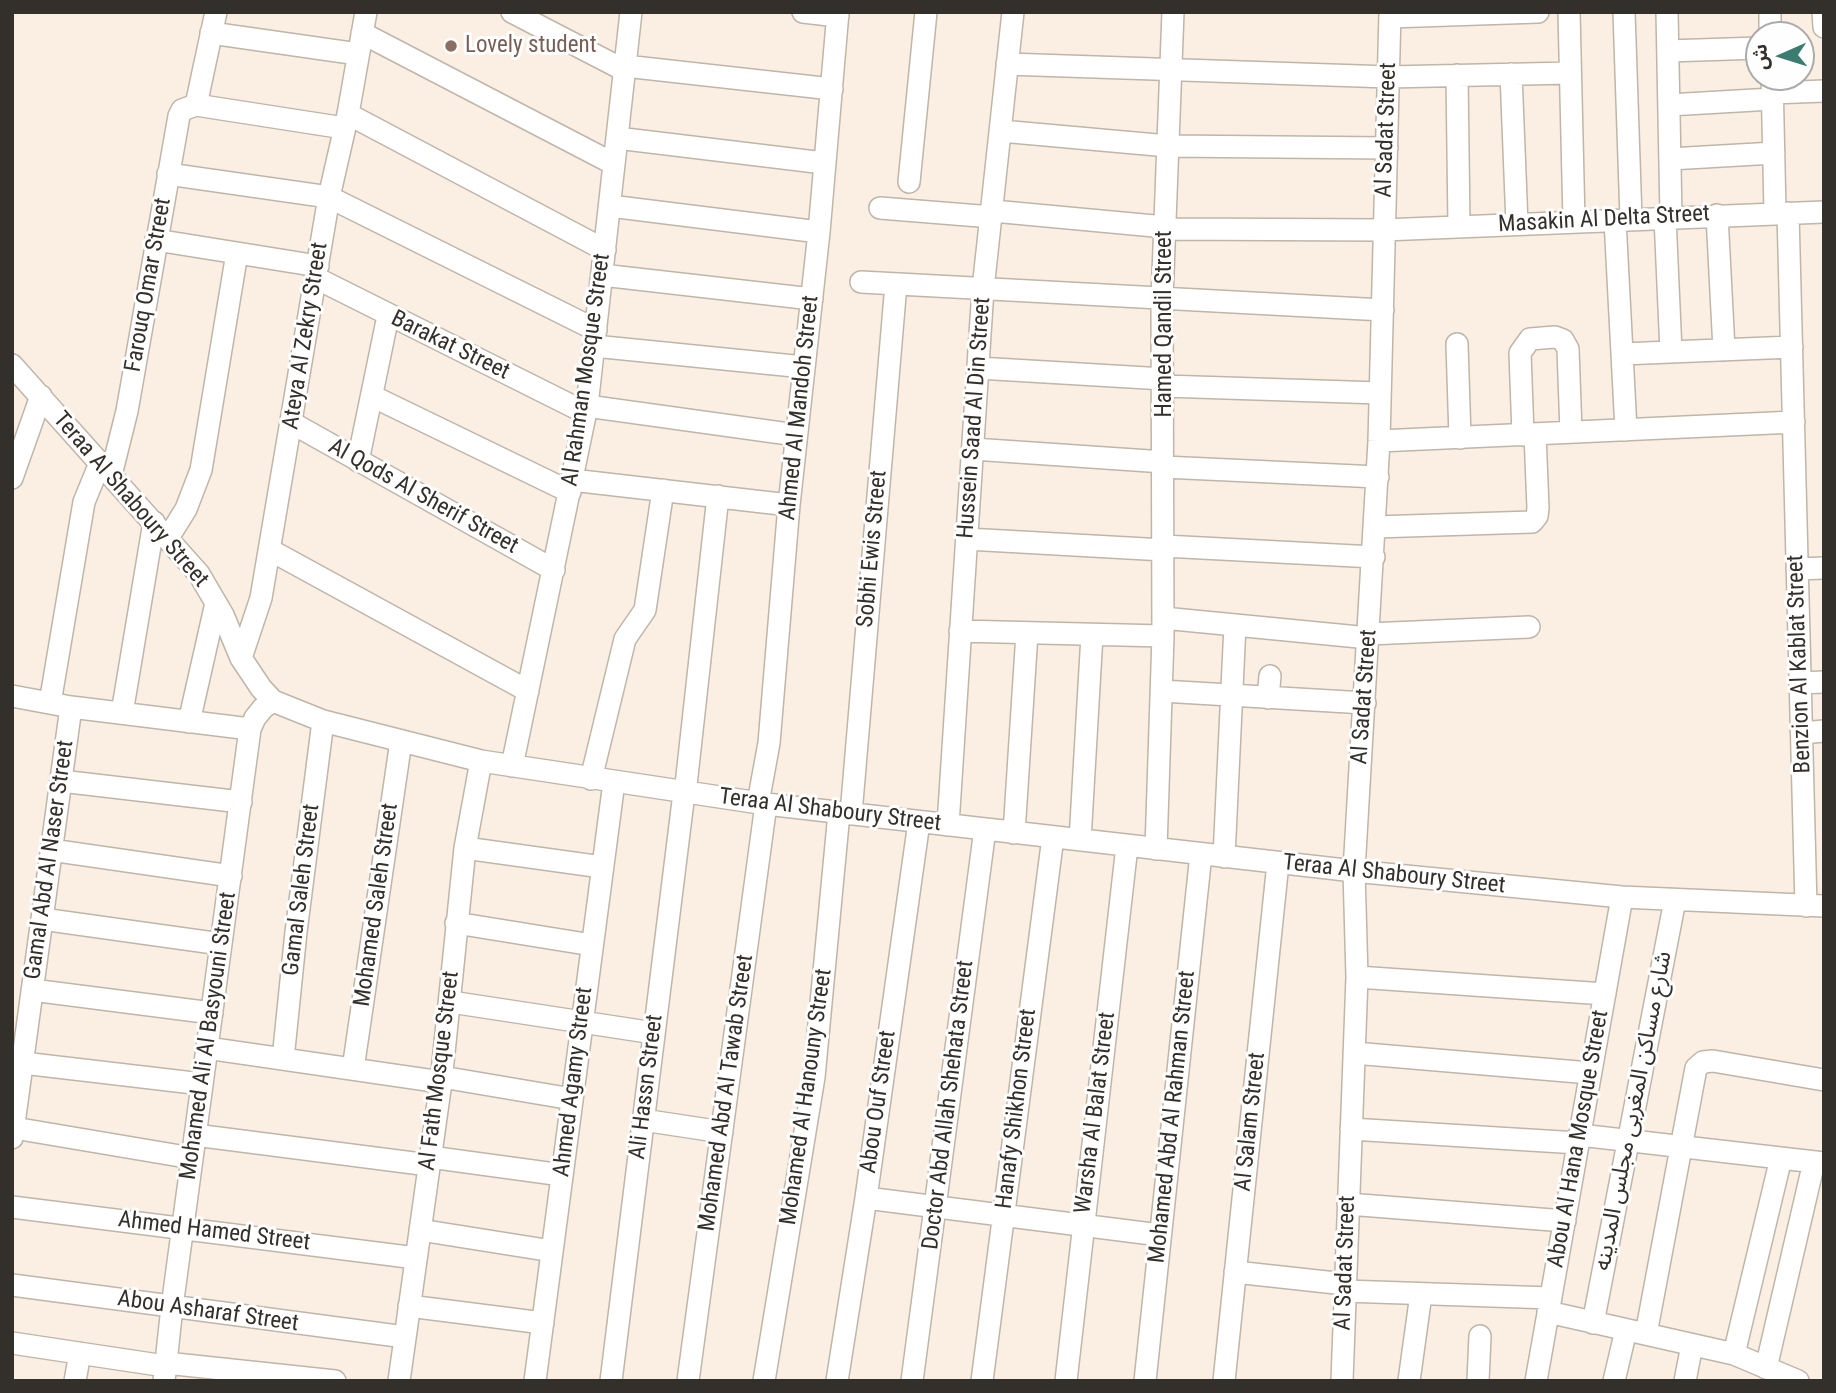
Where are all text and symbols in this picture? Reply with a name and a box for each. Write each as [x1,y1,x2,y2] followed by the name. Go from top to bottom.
[1745,21,1815,91] north arrow
[465,32,596,60] place label: Lovely student
[443,38,459,54] marker: Lovely student
[1748,43,1773,71] text: ش
[1371,62,1403,198] street label: Al Sadat Street
[120,196,178,374] street label: Farouq Omar Street
[1497,201,1711,239] street label: Masakin Al Delta Street
[1151,230,1179,418] street label: Hamed Qandil Street
[278,241,334,431] street label: Ateya Al Zekry Street
[557,252,617,488] street label: Al Rahman Mosque Street
[774,294,826,522] street label: Ahmed Al Mandoh Street
[953,296,997,540] street label: Hussein Saad Al Din Street
[386,305,514,387] street label: Barakat Street
[46,407,214,593] street label: Teraa Al Shaboury Street
[323,433,523,561] street label: Al Qods Al Sherif Street
[852,469,894,629] street label: Sobhi Ewis Street
[1782,554,1818,774] street label: Benzion Al Kablat Street
[1347,629,1383,765] street label: Al Sadat Street
[20,739,80,981] street label: Gamal Abd Al Naser Street
[717,784,943,838] street label: Teraa Al Shaboury Street
[349,802,405,1008] street label: Mohamed Saleh Street
[278,803,326,977] street label: Gamal Saleh Street
[1281,850,1507,900] street label: Teraa Al Shaboury Street
[175,890,243,1182] street label: Mohamed Ali Al Basyouni Street
[1589,949,1679,1273] street label: شارع مساكن المغربى مجلس المدينه
[694,953,760,1233] street label: Mohamed Abd Al Tawab Street
[918,959,980,1251] street label: Doctor Abd Allah Shehata Street
[775,967,839,1227] street label: Mohamed Al Hanouny Street
[1144,969,1202,1265] street label: Mohamed Abd Al Rahman Street
[414,970,466,1172] street label: Al Fath Mosque Street
[549,986,599,1178] street label: Ahmed Agamy Street
[991,1007,1043,1211] street label: Hanafy Shikhon Street
[1543,1008,1615,1270] street label: Abou Al Hana Mosque Street
[1070,1011,1122,1215] street label: Warsha Al Balat Street
[624,1013,670,1161] street label: Ali Hassn Street
[855,1029,903,1175] street label: Abou Ouf Street
[1230,1051,1272,1193] street label: Al Salam Street
[1330,1195,1362,1331] street label: Al Sadat Street
[116,1207,312,1257] street label: Ahmed Hamed Street
[116,1286,300,1338] street label: Abou Asharaf Street

